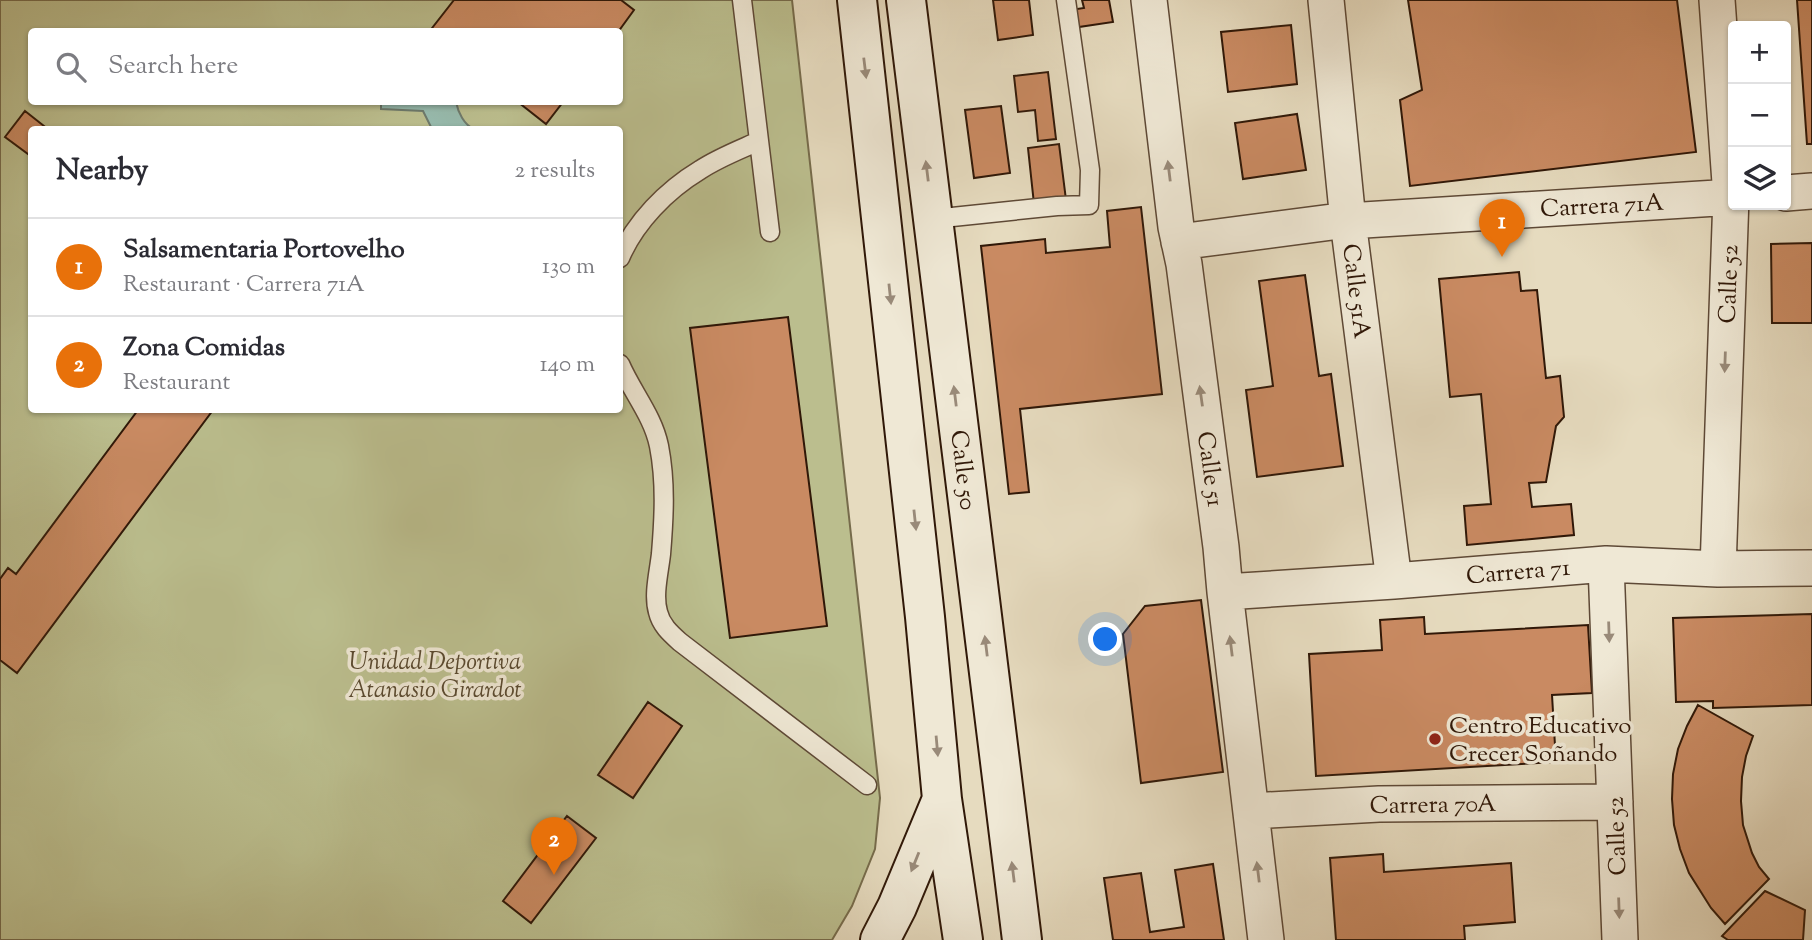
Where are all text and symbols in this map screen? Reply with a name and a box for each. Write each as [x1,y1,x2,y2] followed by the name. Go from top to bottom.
[1728,21,1791,210] map controls
[1728,21,1791,84] button: +
[28,28,623,105] search box
[52,48,90,86] icon: search
[108,48,238,85] text: Search here
[860,57,871,79] one-way arrow
[1728,84,1791,147] button: −
[1728,147,1791,210] button: layers
[56,150,148,193] text: Nearby
[515,155,595,188] text: 2 results
[921,159,932,181] one-way arrow
[1163,160,1174,182] one-way arrow
[1539,187,1665,227] street label: Carrera 71A
[1479,199,1525,257] pin: 1
[123,232,405,269] text: Salsamentaria Portovelho
[1332,242,1378,341] street label: Calle 51A
[1712,244,1748,324] street label: Calle 52
[75,251,83,284] text: 1
[542,251,595,284] text: 130 m
[123,269,365,302] text: Restaurant · Carrera 71A
[885,283,896,305] one-way arrow
[123,330,285,367] text: Zona Comidas
[74,349,84,382] text: 2
[540,349,595,382] text: 140 m
[1720,351,1731,373] one-way arrow
[123,367,230,400] text: Restaurant
[949,385,960,407] one-way arrow
[1196,385,1207,407] one-way arrow
[940,428,984,512] street label: Calle 50
[1187,429,1231,509] street label: Calle 51
[909,509,920,531] one-way arrow
[1465,552,1572,594] street label: Carrera 71
[1603,621,1615,643] one-way arrow
[1088,622,1122,656] your location
[980,635,991,657] one-way arrow
[1226,635,1237,657] one-way arrow
[348,646,522,708] park label: Unidad Deportiva Atanasio Girardot
[1449,710,1631,772] place label: Centro Educativo Crecer Soñando
[1427,731,1443,747] marker: Centro Educativo Crecer Soñando
[932,736,943,758] one-way arrow
[1369,788,1497,824] street label: Carrera 70A
[1600,796,1636,876] street label: Calle 52
[531,817,577,875] pin: 2
[910,852,921,873] one-way arrow
[1008,861,1019,883] one-way arrow
[1253,861,1264,883] one-way arrow
[1613,897,1625,919] one-way arrow

